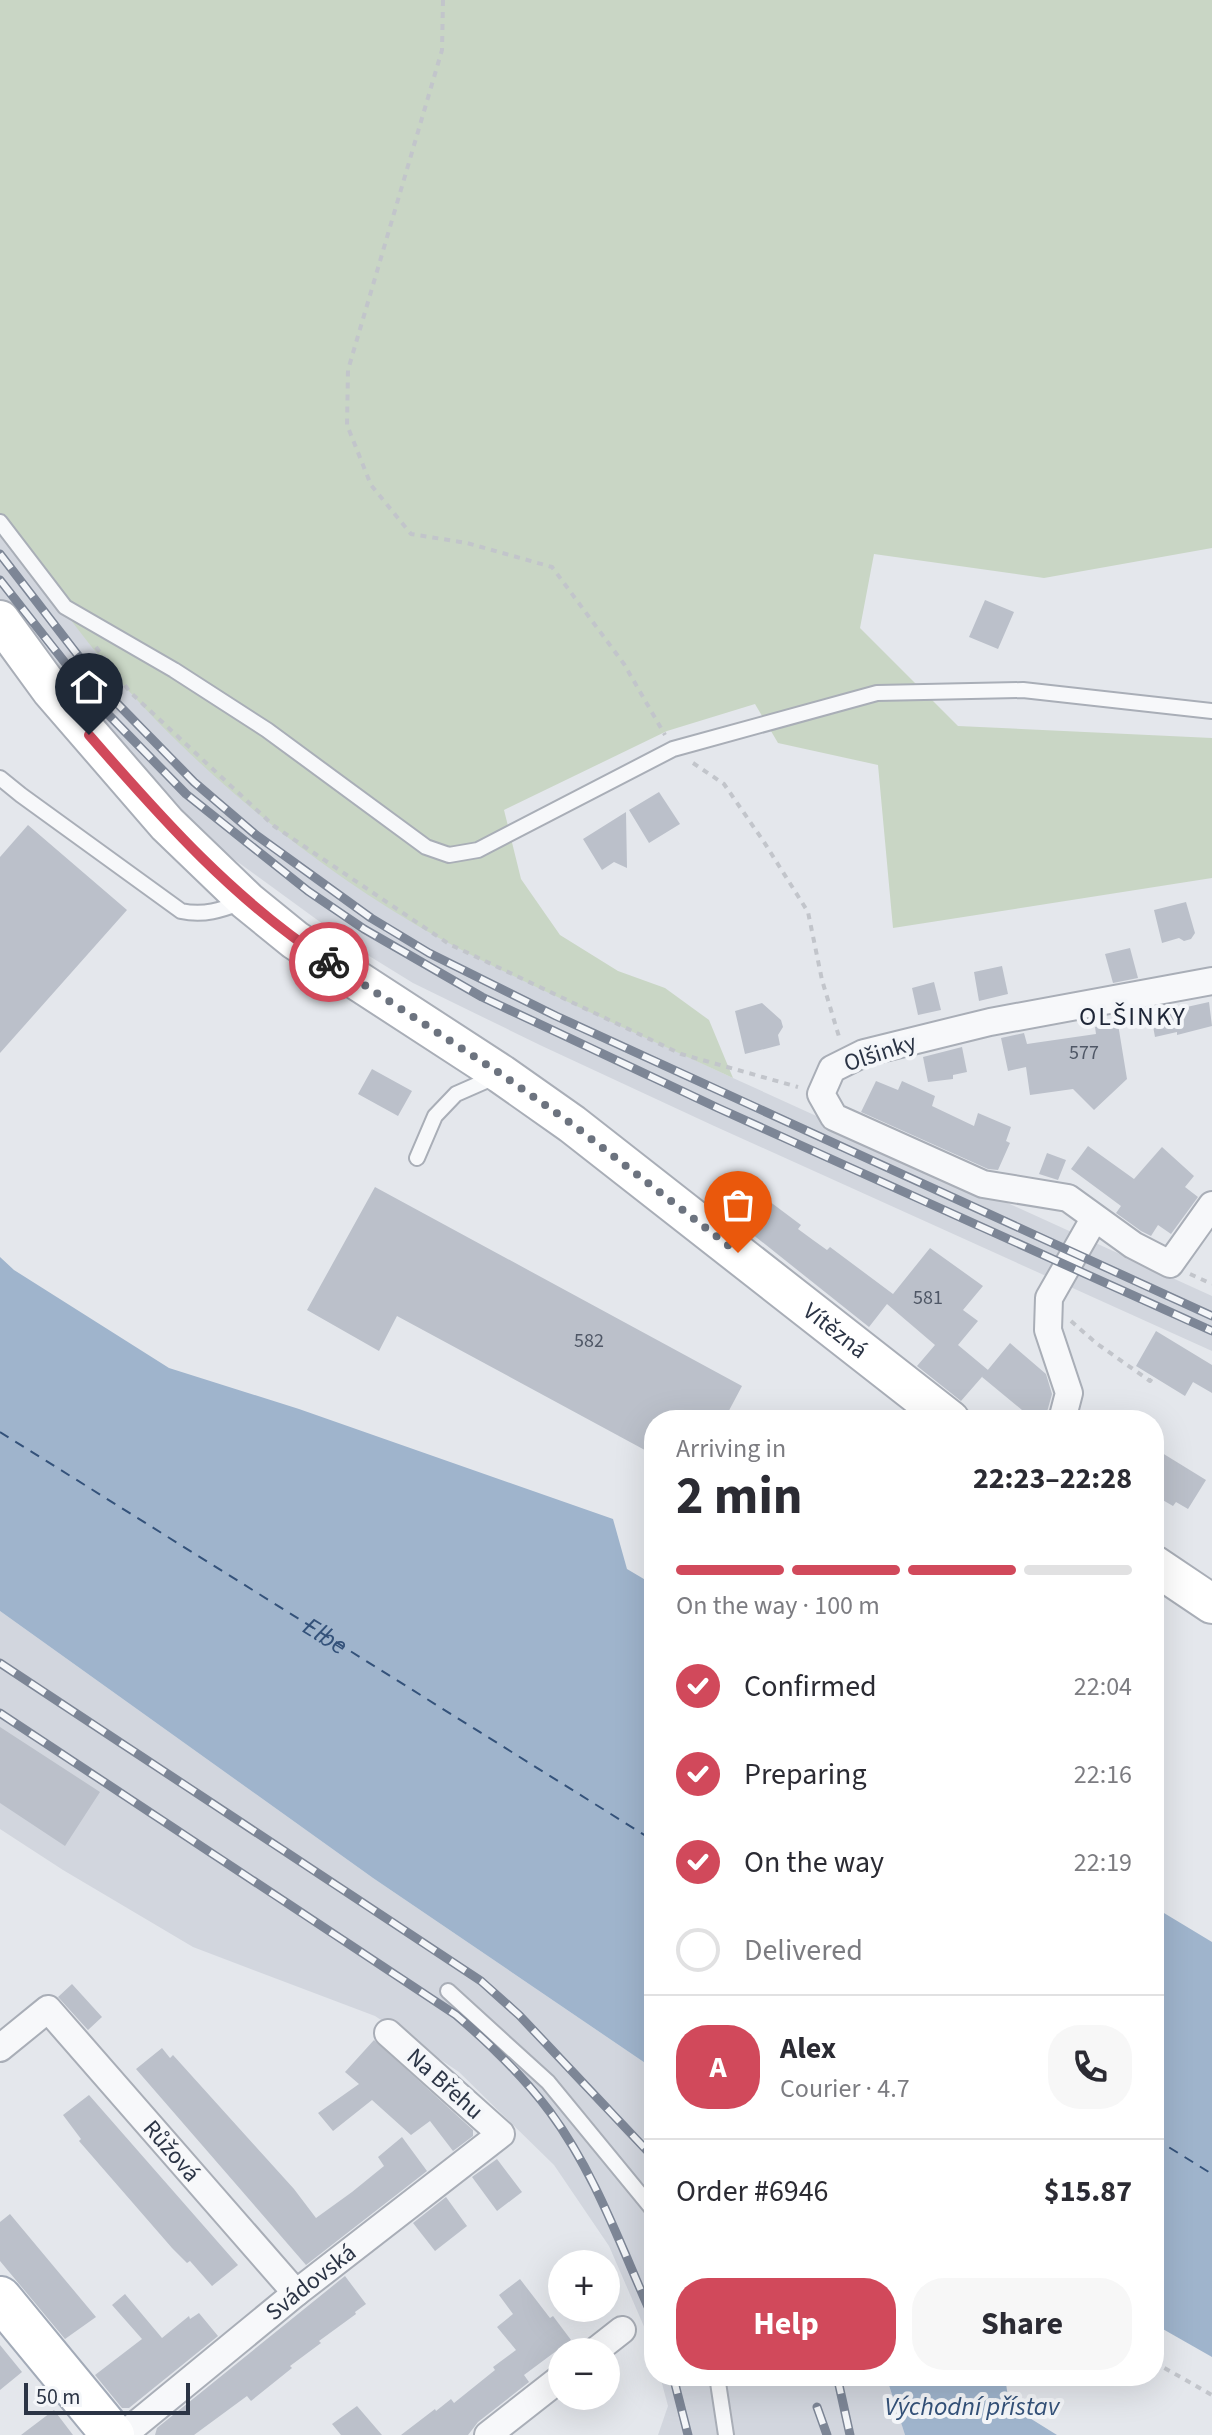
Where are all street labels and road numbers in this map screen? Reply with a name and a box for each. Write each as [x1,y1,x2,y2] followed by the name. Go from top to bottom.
[839,1025,921,1081] street label: Olšinky
[796,1294,875,1367] street label: Vítězná
[399,2040,491,2128] street label: Na Břehu
[135,2112,209,2190] street label: Růžová
[258,2235,363,2329] street label: Svádovská

